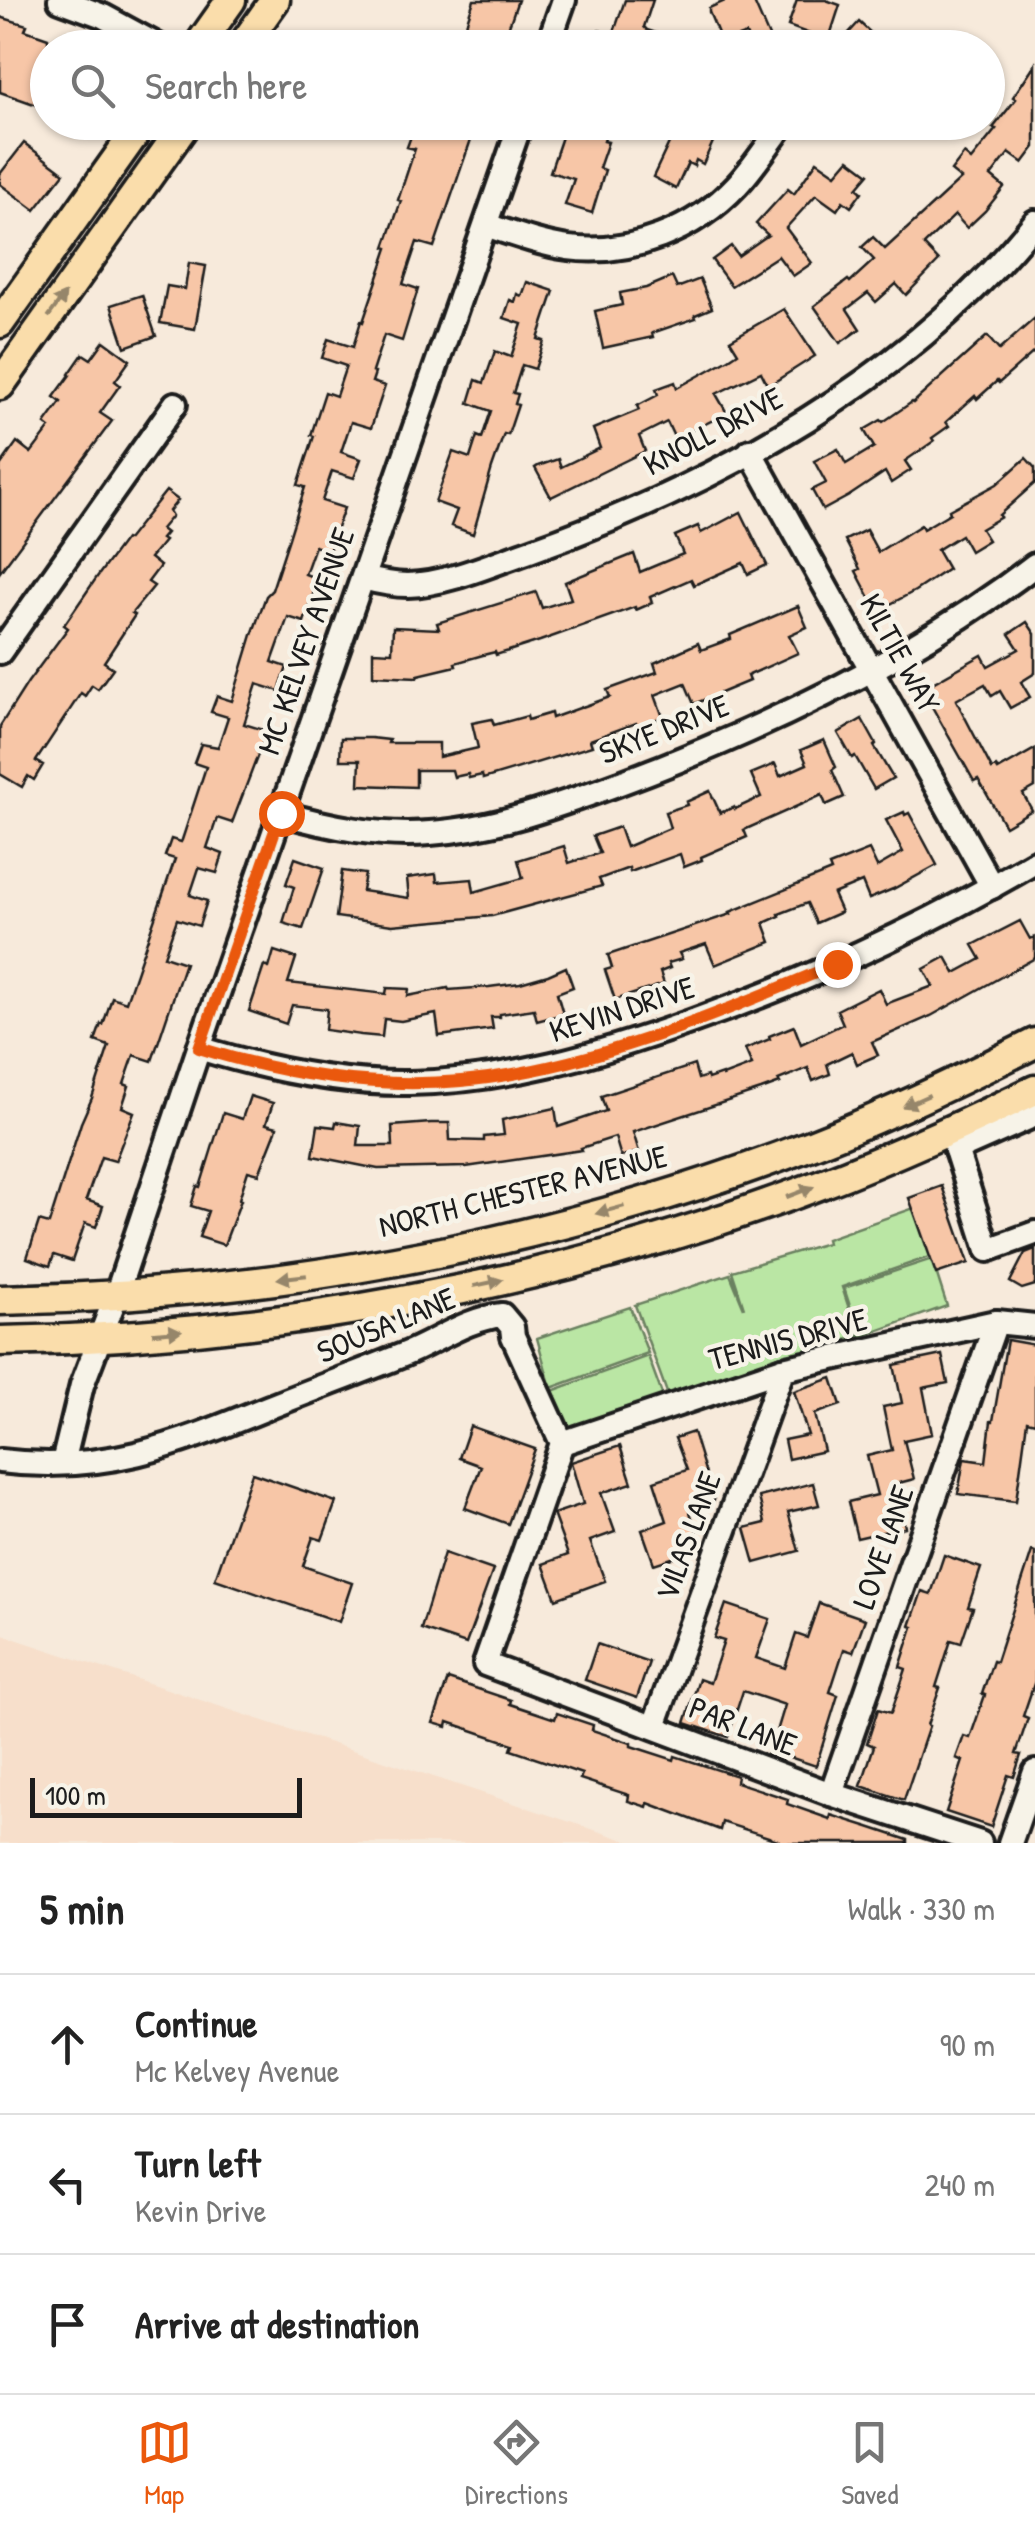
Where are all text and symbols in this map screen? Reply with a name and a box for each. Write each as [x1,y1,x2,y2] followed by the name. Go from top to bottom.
[30,30,1005,140] search box
[65,58,120,113] icon: search
[145,59,307,111] text: Search here
[47,292,66,318] one-way arrow
[636,376,790,485] street label: KNOLL DRIVE
[247,522,364,760] street label: MC KELVEY AVENUE
[850,586,951,720] street label: KILTIE WAY
[593,683,735,774] street label: SKYE DRIVE
[259,791,305,837] route start
[815,942,861,988] route end
[544,965,700,1052] street label: KEVIN DRIVE
[901,1093,931,1109] one-way arrow
[374,1134,671,1247] street label: NORTH CHESTER AVENUE
[785,1184,815,1199] one-way arrow
[594,1203,625,1219] one-way arrow
[276,1269,308,1285] one-way arrow
[473,1275,504,1290] one-way arrow
[310,1276,462,1373] street label: SOUSA LANE
[704,1297,872,1380] street label: TENNIS DRIVE
[152,1324,184,1340] one-way arrow
[644,1466,731,1606] street label: VILAS LANE
[841,1479,924,1614] street label: LOVE LANE
[683,1685,803,1766] street label: PAR LANE
[30,1773,302,1818] scale bar
[45,1776,106,1814] text: 100 m
[40,1880,124,1937] text: 5 min
[848,1887,995,1930] text: Walk · 330 m
[135,1997,257,2049] text: Continue
[40,2017,95,2072] icon: ahead
[940,2023,995,2066] text: 90 m
[135,2049,339,2092] text: Mc Kelvey Avenue
[135,2137,260,2189] text: Turn left
[40,2157,95,2212] icon: left
[925,2163,995,2206] text: 240 m
[135,2189,267,2232] text: Kevin Drive
[40,2297,95,2352] icon: arrive
[135,2298,419,2350] text: Arrive at destination
[137,2415,192,2513] tab: Map
[465,2415,568,2513] tab: Directions
[841,2415,898,2513] tab: Saved

